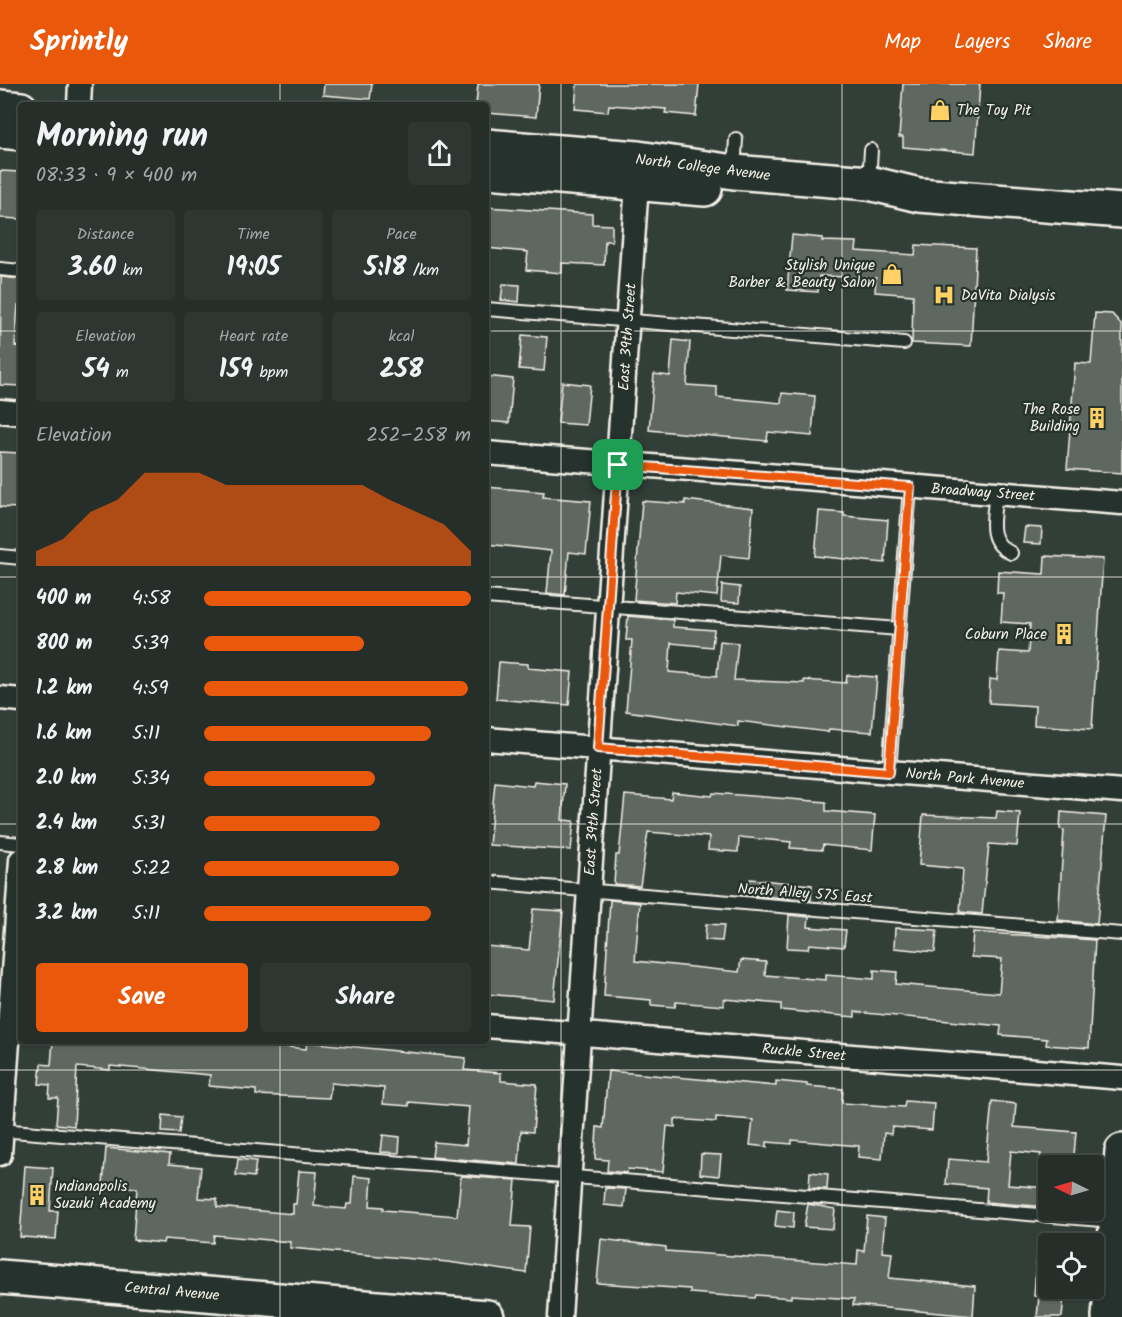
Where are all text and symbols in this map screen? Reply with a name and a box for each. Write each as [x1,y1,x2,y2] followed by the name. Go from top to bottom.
[30,20,128,65] text: Sprintly
[884,26,921,59] text: Map
[954,26,1010,59] text: Layers
[1043,26,1092,59] text: Share
[928,98,952,122] shop icon: The Toy Pit
[957,99,1031,123] place label: The Toy Pit
[36,111,208,164] text: Morning run
[408,122,471,185] button: share
[634,148,772,188] street label: North College Avenue
[36,160,197,192] text: 08:33 · 9 × 400 m
[77,222,134,247] text: Distance
[237,222,270,247] text: Time
[386,222,417,247] text: Pace
[68,247,116,289] text: 3.60
[227,247,280,289] text: 19:05
[364,247,407,289] text: 5:18
[728,254,875,295] place label: Stylish Unique Barber & Beauty Salon
[116,258,143,283] text: km
[407,258,439,283] text: /km
[880,262,904,286] shop icon: Stylish Unique Barber & Beauty Salon
[612,282,644,392] street label: East 39th Street
[932,283,956,307] hospital icon: DaVita Dialysis
[961,284,1056,308] place label: DaVita Dialysis
[75,324,136,349] text: Elevation
[219,324,288,349] text: Heart rate
[388,324,415,349] text: kcal
[82,349,110,391] text: 54
[219,349,253,391] text: 159
[380,349,423,391] text: 258
[110,360,129,385] text: m
[253,360,288,385] text: bpm
[1022,398,1080,439] place label: The Rose Building
[1085,406,1109,430] building icon: The Rose Building
[36,420,112,452] text: Elevation
[366,420,471,452] text: 252–258 m
[592,439,643,490] pin
[601,448,634,481] icon: arrive
[930,477,1036,509] street label: Broadway Street
[36,583,92,615] text: 400 m
[132,583,171,615] text: 4:58
[1052,622,1076,646] building icon: Coburn Place
[965,623,1047,647] place label: Coburn Place
[36,628,92,660] text: 800 m
[132,628,169,660] text: 5:39
[36,673,92,705] text: 1.2 km
[132,673,168,705] text: 4:59
[36,718,92,750] text: 1.6 km
[132,718,160,750] text: 5:11
[905,762,1026,796] street label: North Park Avenue
[36,763,97,795] text: 2.0 km
[132,763,170,795] text: 5:34
[578,767,610,877] street label: East 39th Street
[36,808,97,840] text: 2.4 km
[132,808,165,840] text: 5:31
[36,853,98,885] text: 2.8 km
[132,853,171,885] text: 5:22
[737,877,873,911] street label: North Alley 575 East
[36,898,97,930] text: 3.2 km
[132,898,160,930] text: 5:11
[36,963,248,1032] button: Save
[260,963,471,1032] button: Share
[761,1037,847,1069] street label: Ruckle Street
[1038,1155,1104,1221] north arrow
[1038,1155,1104,1299] map controls
[54,1175,157,1216] place label: Indianapolis Suzuki Academy
[25,1183,49,1207] building icon: Indianapolis Suzuki Academy
[1038,1233,1104,1299] button: locate
[123,1276,221,1308] street label: Central Avenue

